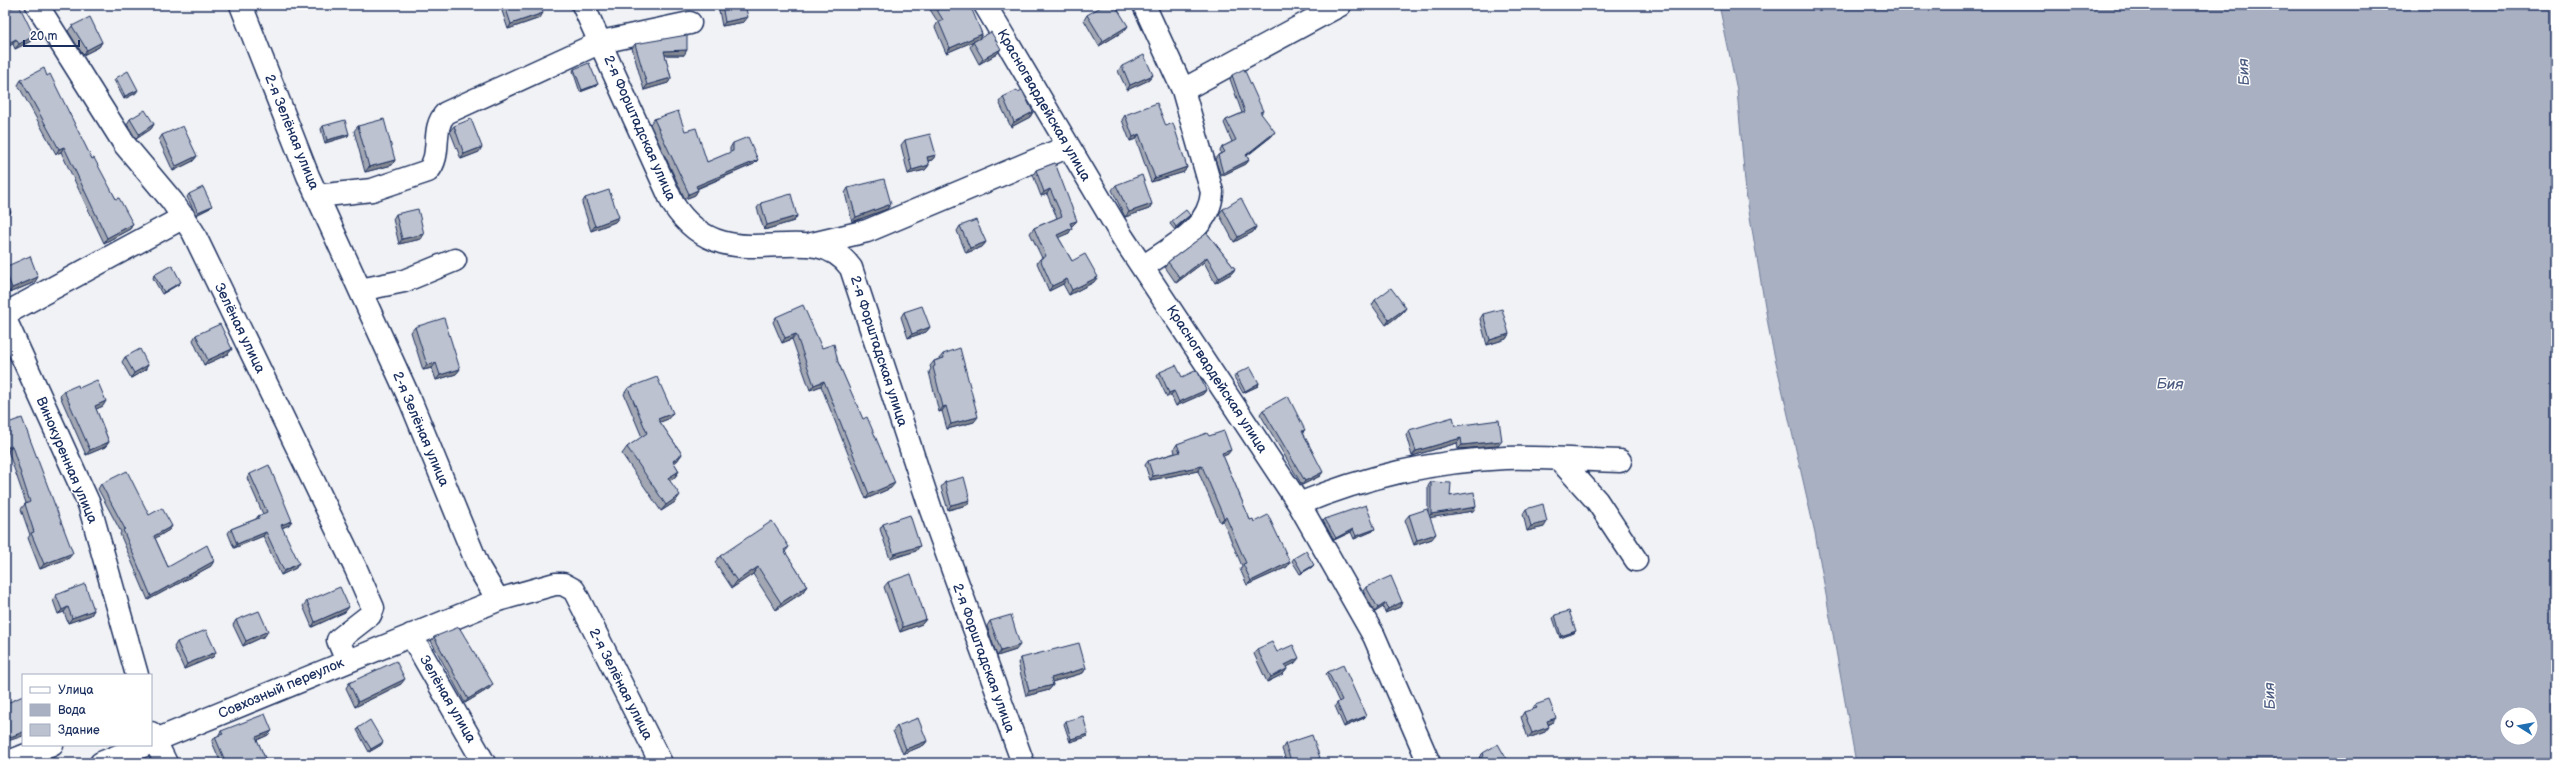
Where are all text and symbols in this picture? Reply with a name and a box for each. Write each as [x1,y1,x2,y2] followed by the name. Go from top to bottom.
[24,22,79,48] scale bar
[993,26,1095,185] street label: Красногвардейская улица
[30,29,57,44] text: 20 m
[600,53,680,204] street label: 2-я Форштадская улица
[2234,57,2254,86] water label: Бия
[261,72,323,193] street label: 2-я Зелёная улица
[847,274,912,429] street label: 2-я Форштадская улица
[211,280,269,376] street label: Зелёная улица
[1163,302,1272,457] street label: Красногвардейская улица
[389,369,453,490] street label: 2-я Зелёная улица
[2156,375,2184,394] water label: Бия
[33,394,102,527] street label: Винокуренная улица
[949,581,1019,736] street label: 2-я Форштадская улица
[585,625,657,743] street label: 2-я Зелёная улица
[416,652,480,746] street label: Зелёная улица
[216,654,347,722] street label: Совхозный переулок
[22,674,152,746] legend
[2260,681,2280,710] water label: Бия
[58,683,94,698] text: Улица
[58,703,86,718] text: Вода
[2499,706,2539,746] north arrow
[2503,719,2517,729] text: С
[58,723,100,738] text: Здание

